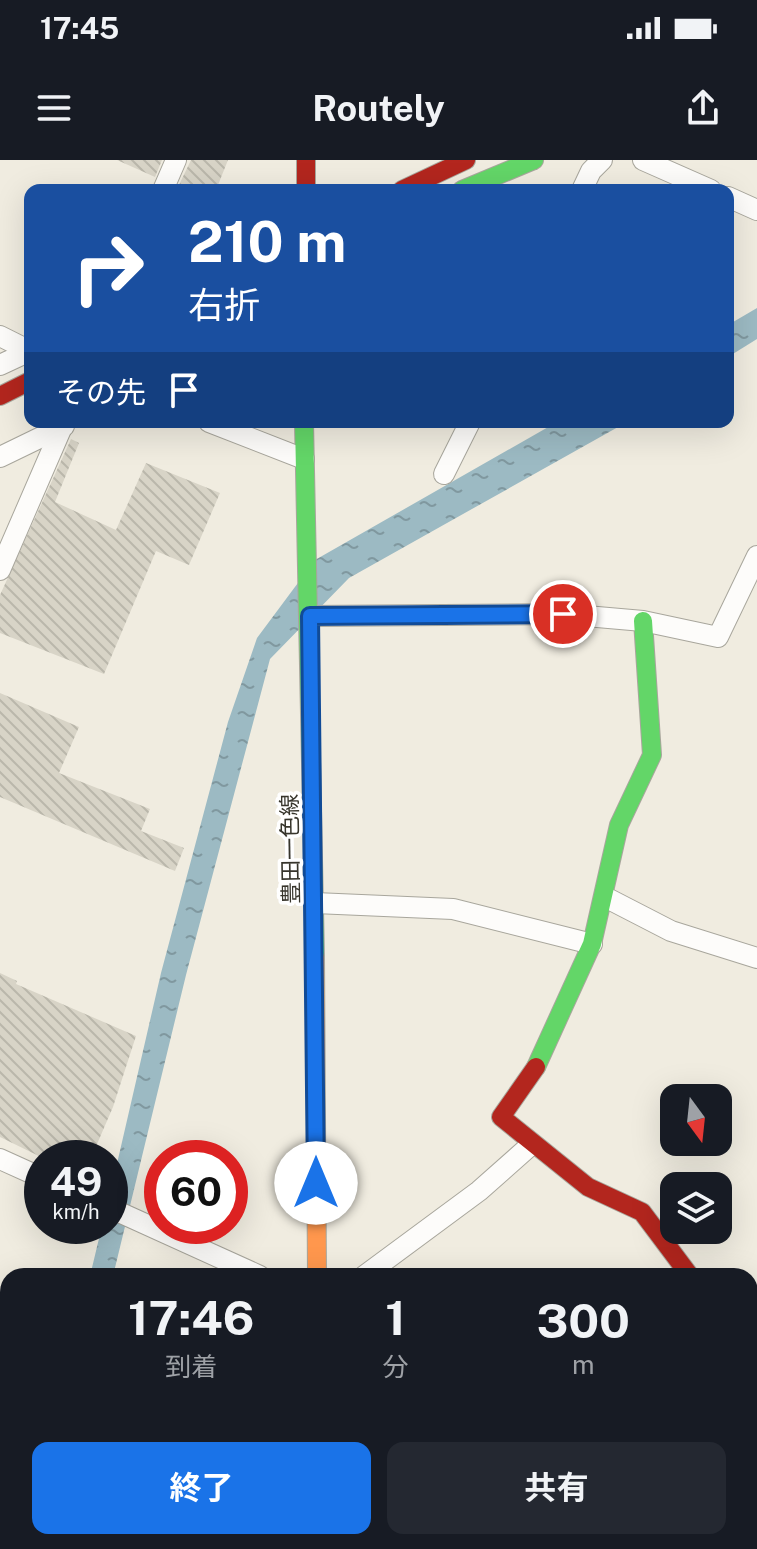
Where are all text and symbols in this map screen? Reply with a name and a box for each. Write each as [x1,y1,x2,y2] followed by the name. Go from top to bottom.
[40,10,119,46] text: 17:45
[32,86,76,130] icon: menu
[681,86,725,130] icon: share
[312,87,445,129] text: Routely
[188,209,346,275] text: 210 m
[56,216,160,320] icon: right
[188,284,260,326] text: 右折
[162,368,206,412] icon: arrive
[56,374,146,410] text: その先
[529,580,597,648] pin
[541,592,585,636] icon: arrive
[276,794,304,904] street label: 豊田一色線
[660,1084,732,1156] north arrow
[660,1084,732,1244] map controls
[144,1140,248,1244] speed limit sign: 60
[274,1141,358,1225] position arrow
[50,1158,102,1205] text: 49
[660,1172,732,1244] button: layers
[52,1200,100,1224] text: km/h
[128,1289,255,1346] text: 17:46
[385,1289,406,1346] text: 1
[537,1292,630,1349] text: 300
[572,1349,595,1380] text: m
[165,1351,217,1382] text: 到着
[383,1351,409,1382] text: 分
[32,1442,371,1534] button: 終了
[387,1442,726,1534] button: 共有

